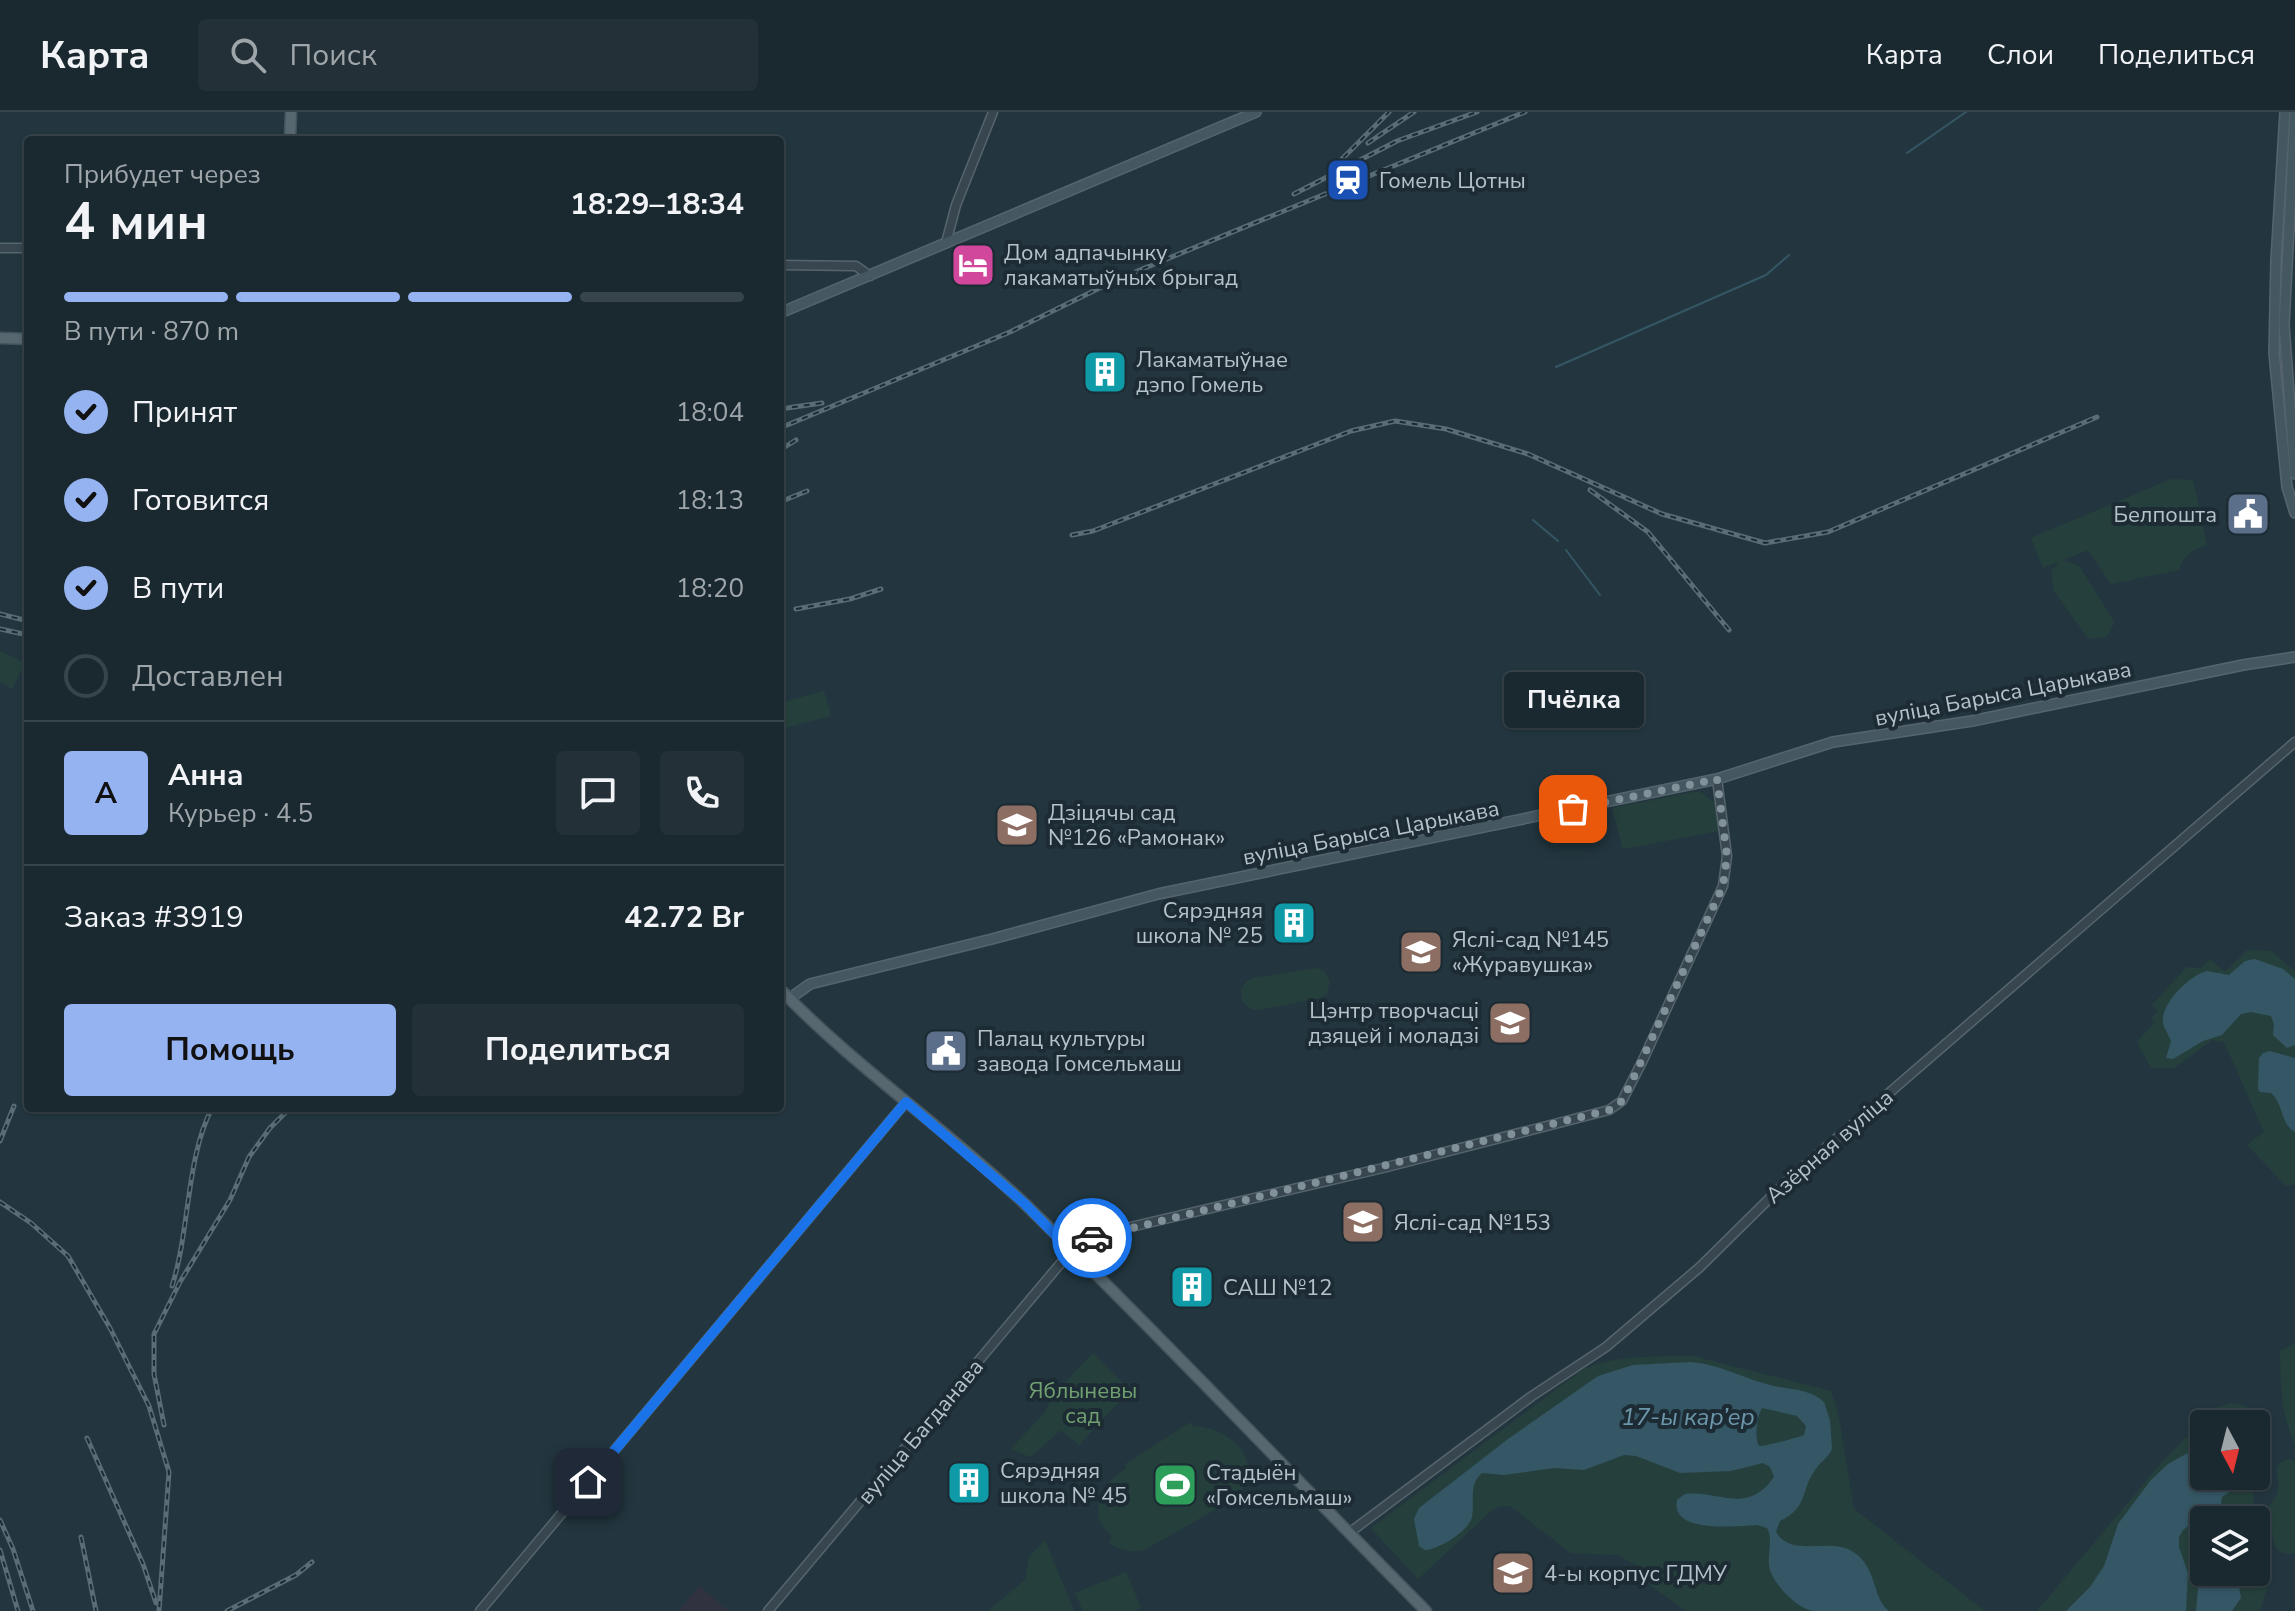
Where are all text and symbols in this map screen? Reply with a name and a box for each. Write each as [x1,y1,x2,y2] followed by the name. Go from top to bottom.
[198,19,758,91] search box
[40,30,150,81] text: Карта
[226,33,270,77] icon: search
[290,35,377,76] text: Поиск
[1866,36,1943,74] text: Карта
[1987,36,2054,74] text: Слои
[2098,36,2255,74] text: Поделиться
[1324,156,1372,204] station icon: Гомель Цотны
[64,157,261,192] text: Прибудет через
[1379,166,1526,196] place label: Гомель Цотны
[570,184,744,225] text: 18:29–18:34
[64,186,208,257] text: 4 мин
[1004,238,1238,293] place label: Дом адпачынку лакаматыўных брыгад
[949,241,997,289] hotel icon: Дом адпачынку лакаматыўных брыгад
[64,314,239,349] text: В пути · 870 m
[1136,345,1288,400] place label: Лакаматыўнае дэпо Гомель
[1081,348,1129,396] building icon: Лакаматыўнае дэпо Гомель
[64,390,108,434] icon: check
[132,392,237,433] text: Принят
[676,395,744,430] text: 18:04
[64,478,108,522] icon: check
[132,480,269,521] text: Готовится
[676,483,744,518] text: 18:13
[2224,490,2272,538] public building icon: Белпошта
[2113,500,2217,530] place label: Белпошта
[64,566,108,610] icon: check
[132,568,224,609] text: В пути
[676,571,744,606] text: 18:20
[1872,654,2134,734] street label: вуліца Барыса Царыкава
[132,656,284,697] text: Доставлен
[1503,673,1643,729] callout: Пчёлка
[1527,682,1621,717] text: Пчёлка
[556,751,640,835] button: chat
[660,751,744,835] button: phone
[168,755,244,796] text: Анна
[95,773,117,814] text: А
[1539,775,1607,843] pin
[1551,787,1595,831] icon: bag
[1240,793,1502,873] street label: вуліца Барыса Царыкава
[168,796,313,831] text: Курьер · 4.5
[1048,798,1225,853] place label: Дзіцячы сад №126 «Рамонак»
[993,801,1041,849] school or university icon: Дзіцячы сад №126 «Рамонак»
[1136,896,1263,951] place label: Сярэдняя школа № 25
[64,897,244,938] text: Заказ #3919
[624,897,744,938] text: 42.72 Br
[1270,899,1318,947] building icon: Сярэдняя школа № 25
[1452,925,1609,980] place label: Яслі-сад №145 «Журавушка»
[1397,928,1445,976] school or university icon: Яслі-сад №145 «Журавушка»
[1308,996,1479,1051] place label: Цэнтр творчасці дзяцей і моладзі
[1486,999,1534,1047] school or university icon: Цэнтр творчасці дзяцей і моладзі
[64,1004,396,1096] button: Помощь
[412,1004,744,1096] button: Поделиться
[977,1024,1182,1079] place label: Палац культуры завода Гомсельмаш
[922,1027,970,1075] public building icon: Палац культуры завода Гомсельмаш
[1759,1083,1900,1211] street label: Азёрная вуліца
[1052,1198,1132,1278] courier
[1339,1198,1387,1246] school or university icon: Яслі-сад №153
[1394,1208,1551,1238] place label: Яслі-сад №153
[1070,1216,1114,1260] icon: car
[1168,1263,1216,1311] building icon: САШ №12
[1223,1273,1332,1303] place label: САШ №12
[851,1353,990,1511] street label: вуліца Багданава
[1029,1376,1137,1431] park label: Яблыневы сад
[1621,1401,1755,1433] water label: 17-ы кар’ер
[2190,1410,2270,1490] north arrow
[2190,1410,2270,1586] map controls
[554,1448,622,1516] pin
[1000,1456,1127,1511] place label: Сярэдняя школа № 45
[1206,1458,1352,1513] place label: Стадыён «Гомсельмаш»
[945,1459,993,1507] building icon: Сярэдняя школа № 45
[566,1460,610,1504] icon: home
[1151,1461,1199,1509] sports icon: Стадыён «Гомсельмаш»
[2190,1506,2270,1586] button: layers
[1489,1549,1537,1597] school or university icon: 4-ы корпус ГДМУ
[1544,1559,1728,1589] place label: 4-ы корпус ГДМУ

